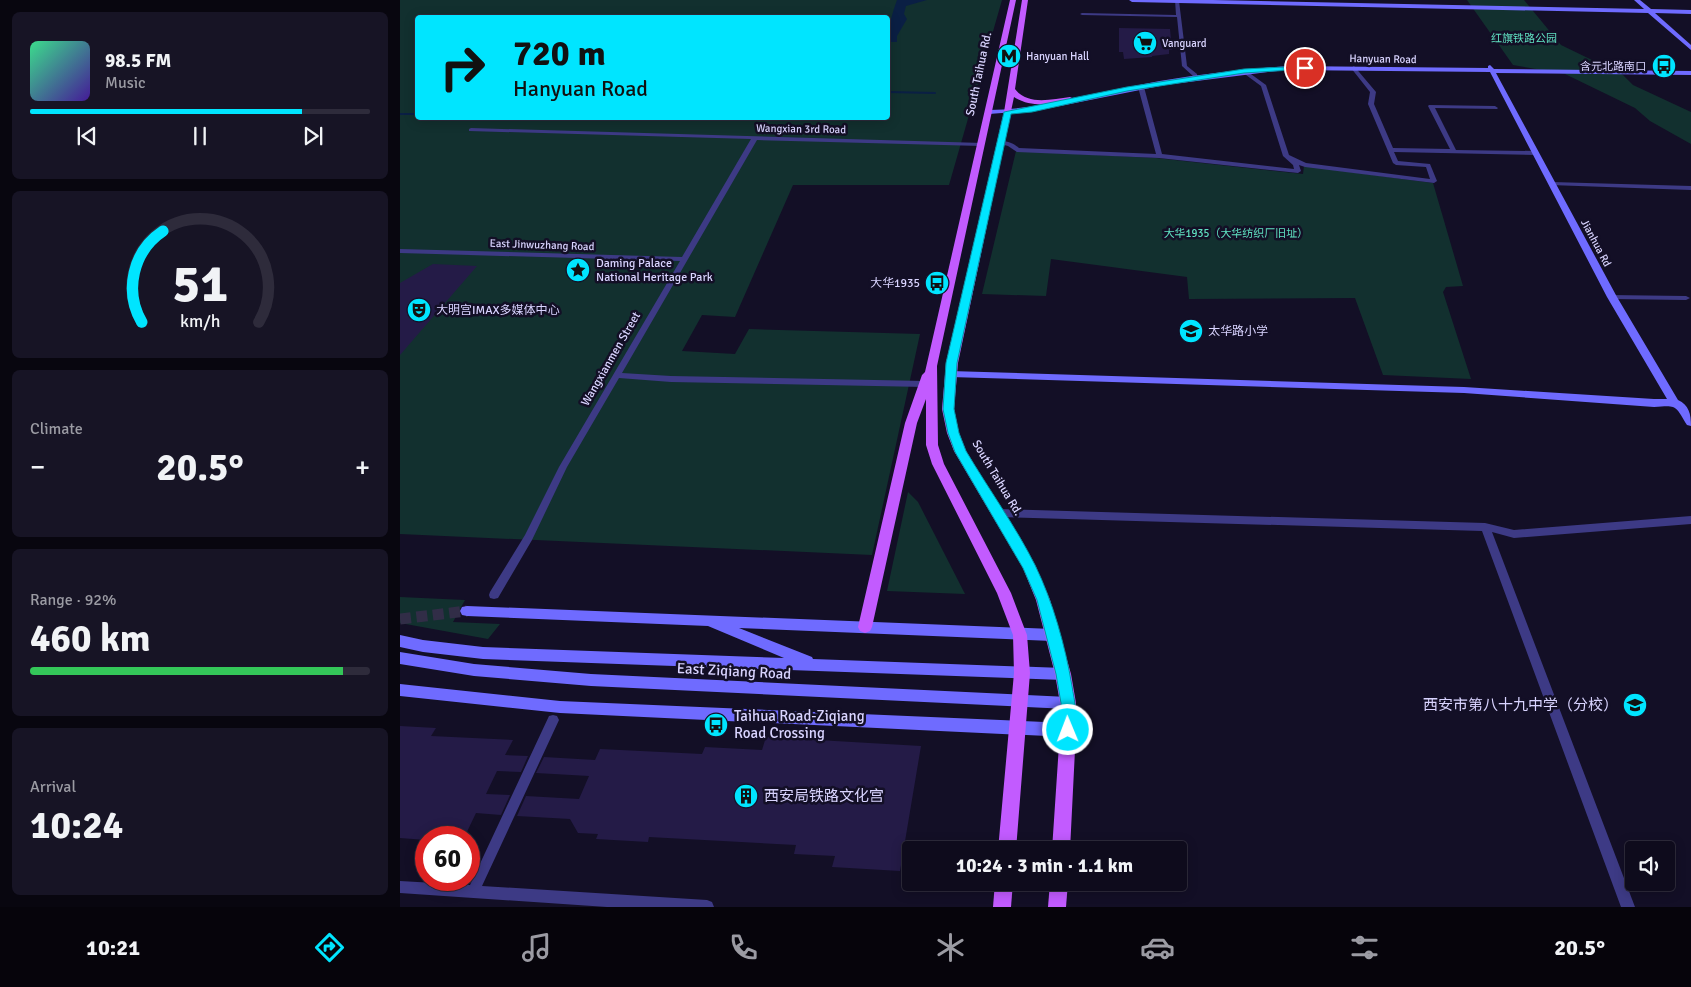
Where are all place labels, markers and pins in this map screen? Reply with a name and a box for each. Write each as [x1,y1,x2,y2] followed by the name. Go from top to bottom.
[1132,30,1158,56] supermarket icon: Vanguard
[1162,37,1207,50] place label: Vanguard
[996,43,1022,69] metro station icon: Hanyuan Hall
[1284,47,1326,89] pin
[1026,50,1089,63] place label: Hanyuan Hall
[1651,53,1677,79] bus stop icon: 含元北路南口
[1580,60,1646,73] place label: 含元北路南口
[596,256,713,285] place label: Daming Palace National Heritage Park
[565,257,591,283] place icon: Daming Palace National Heritage Park
[924,270,950,296] bus stop icon: 大华1935
[870,276,920,291] place label: 大华1935
[406,297,432,323] theatre icon: 大明宫IMAX多媒体中心
[436,303,560,318] place label: 大明宫IMAX多媒体中心
[1178,318,1204,344] school or university icon: 太华路小学
[1208,324,1268,339] place label: 太华路小学
[1622,692,1648,718] school or university icon: 西安市第八十九中学（分校）
[1423,696,1618,714] place label: 西安市第八十九中学（分校）
[734,707,865,742] place label: Taihua Road-Ziqiang Road Crossing
[703,712,729,738] bus stop icon: Taihua Road-Ziqiang Road Crossing
[733,783,759,809] building icon: 西安局铁路文化宫
[764,787,884,805] place label: 西安局铁路文化宫

